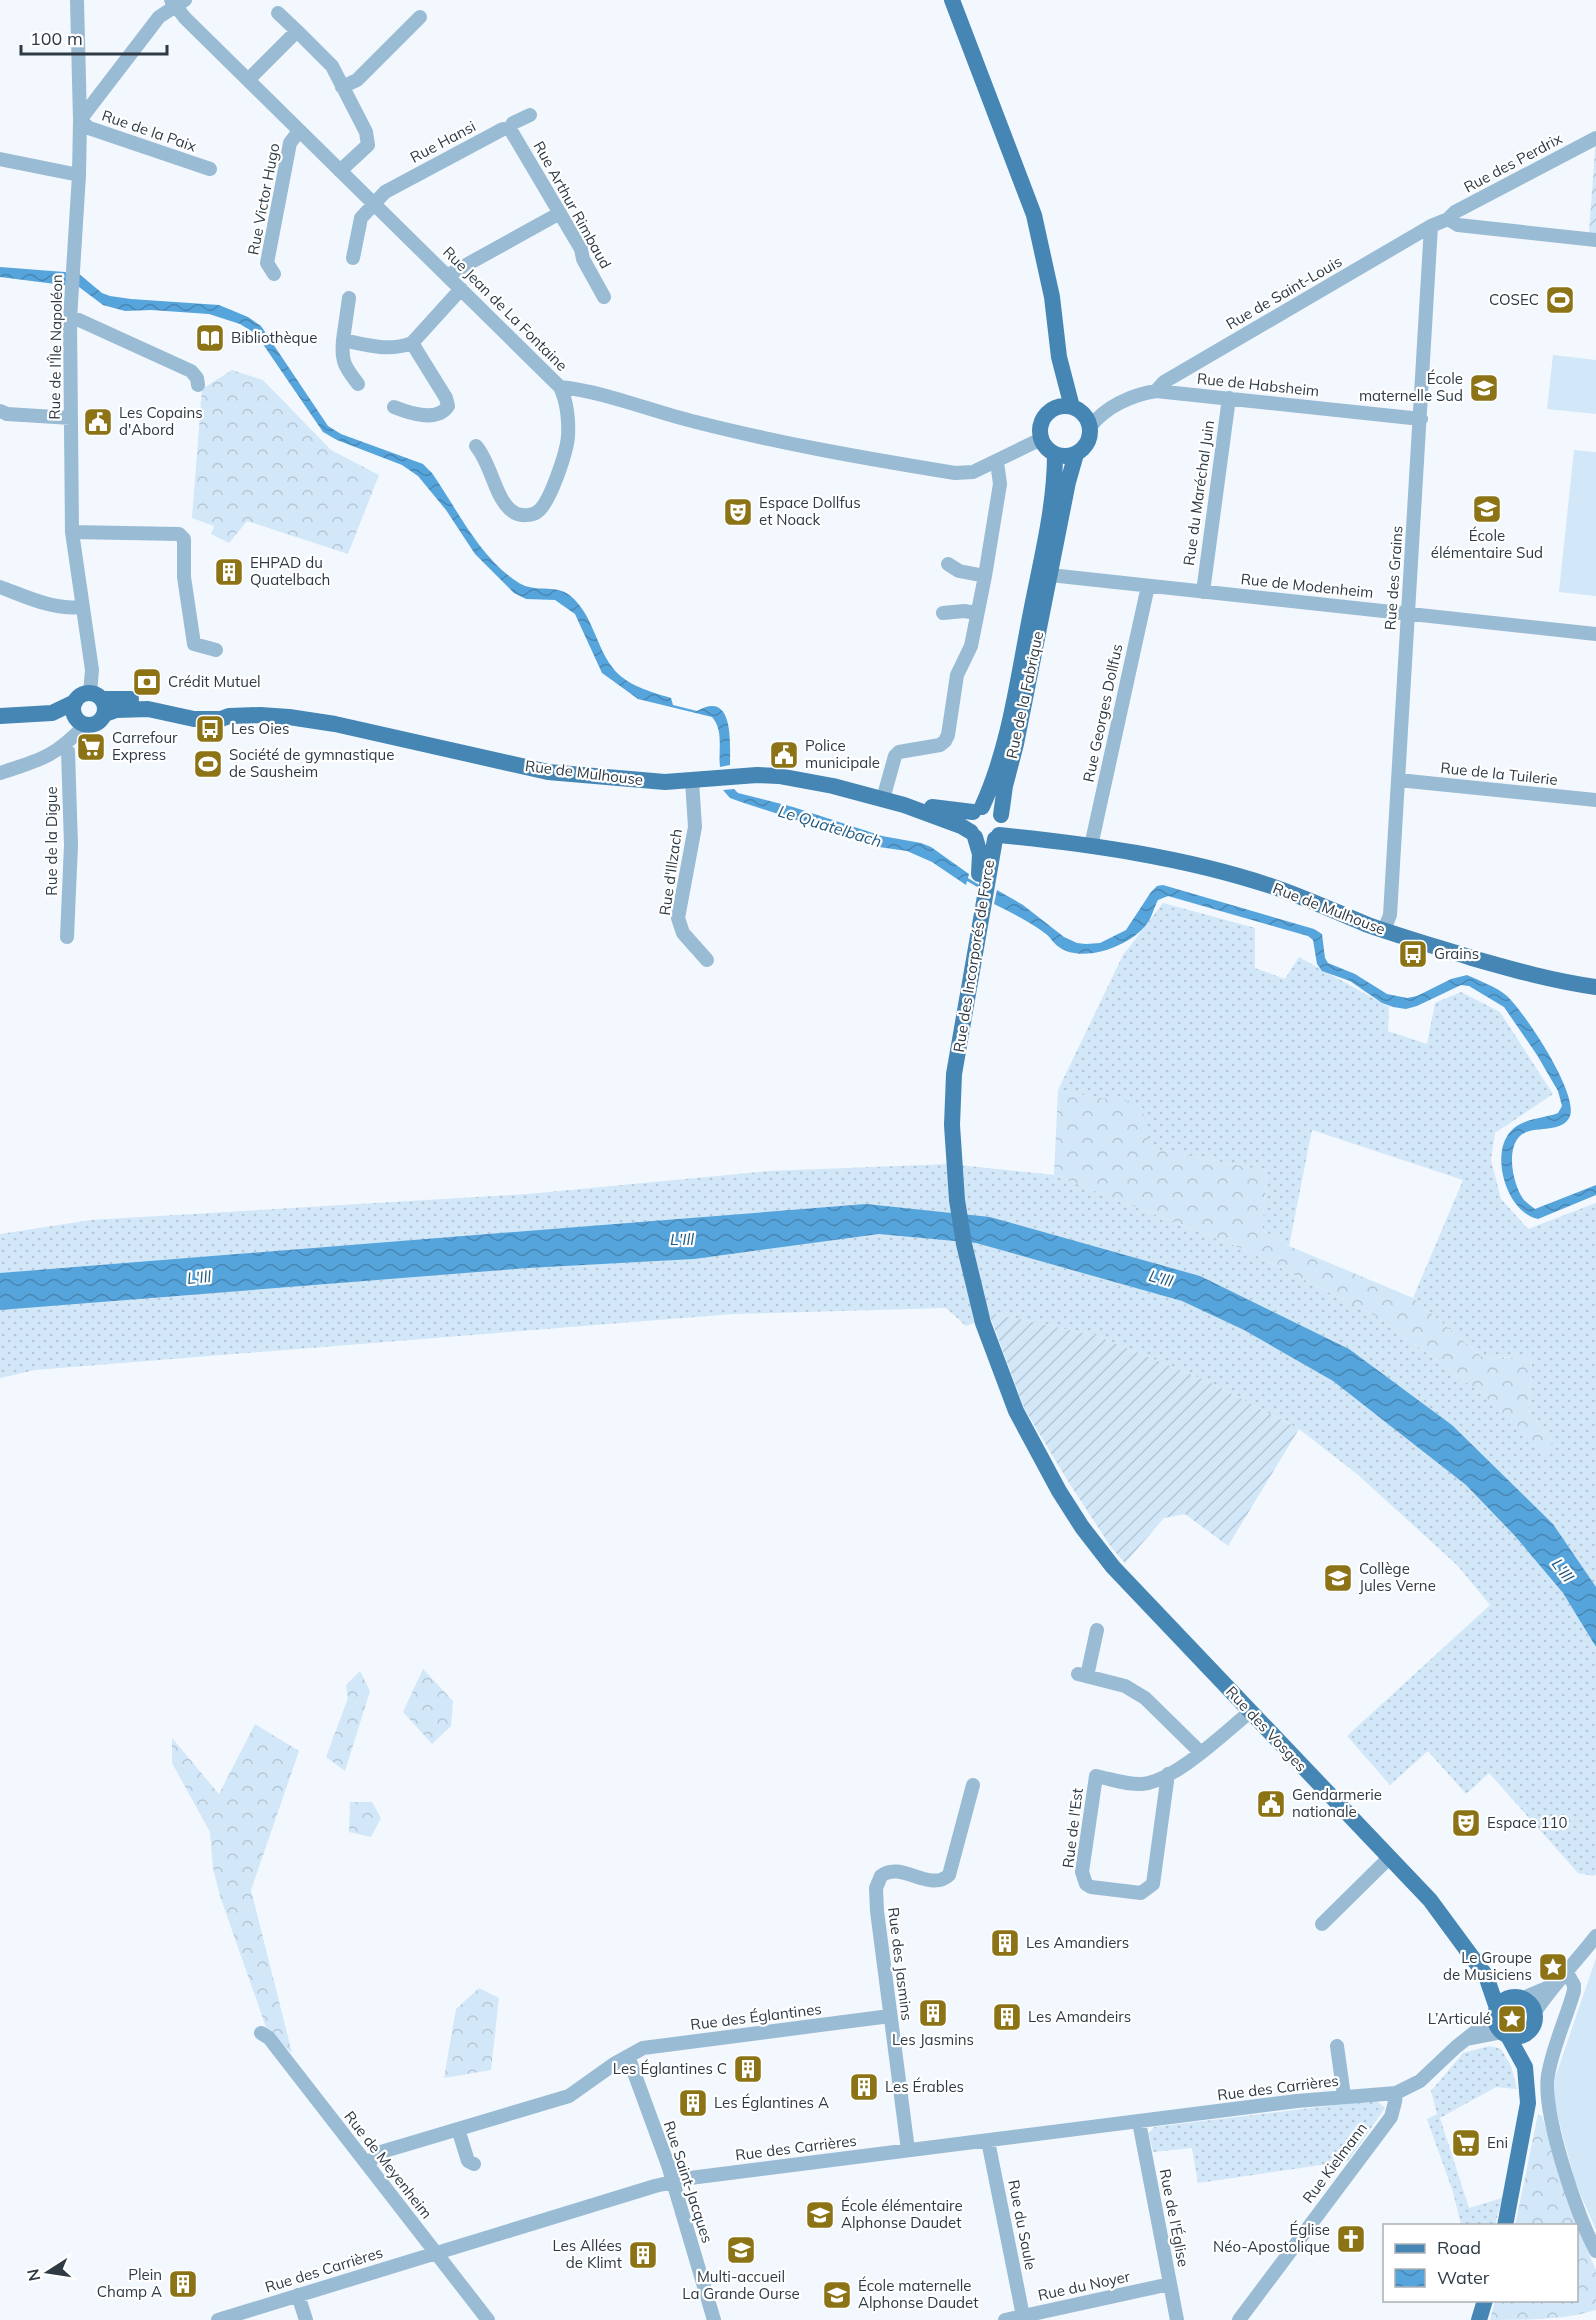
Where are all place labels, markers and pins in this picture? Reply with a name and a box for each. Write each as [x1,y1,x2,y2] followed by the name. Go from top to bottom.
[1544,284,1576,316] sports icon: COSEC
[1489,290,1539,309] place label: COSEC
[194,322,226,354] library icon: Bibliothèque
[231,328,317,347] place label: Bibliothèque
[1359,369,1463,405] place label: École maternelle Sud
[1468,372,1500,404] school or university icon: École maternelle Sud
[119,403,203,439] place label: Les Copains d'Abord
[82,406,114,438] public building icon: Les Copains d'Abord
[759,493,861,529] place label: Espace Dollfus et Noack
[1471,493,1503,525] school or university icon: École élémentaire Sud
[722,496,754,528] theatre icon: Espace Dollfus et Noack
[1431,526,1543,562] place label: École élémentaire Sud
[250,553,330,589] place label: EHPAD du Quatelbach
[213,556,245,588] building icon: EHPAD du Quatelbach
[131,666,163,698] bank icon: Crédit Mutuel
[168,672,261,691] place label: Crédit Mutuel
[194,713,226,745] bus stop icon: Les Oies
[231,719,289,738] place label: Les Oies
[112,728,178,764] place label: Carrefour Express
[75,731,107,763] supermarket icon: Carrefour Express
[805,736,880,772] place label: Police municipale
[768,739,800,771] public building icon: Police municipale
[229,745,394,781] place label: Société de gymnastique de Sausheim
[192,748,224,780] sports icon: Société de gymnastique de Sausheim
[1397,938,1429,970] bus stop icon: Grains
[1434,944,1479,963] place label: Grains
[1359,1559,1436,1595] place label: Collège Jules Verne
[1322,1562,1354,1594] school or university icon: Collège Jules Verne
[1292,1785,1382,1821] place label: Gendarmerie nationale
[1255,1788,1287,1820] public building icon: Gendarmerie nationale
[1450,1807,1482,1839] theatre icon: Espace 110
[1487,1813,1568,1832] place label: Espace 110
[989,1927,1021,1959] building icon: Les Amandiers
[1026,1933,1129,1952] place label: Les Amandiers
[1443,1948,1532,1984] place label: Le Groupe de Musiciens
[1537,1951,1569,1983] place icon: Le Groupe de Musiciens
[917,1997,949,2029] building icon: Les Jasmins
[991,2001,1023,2033] building icon: Les Amandeirs
[1496,2003,1528,2035] place icon: L’Articulé
[1028,2007,1131,2026] place label: Les Amandeirs
[1428,2009,1491,2028] place label: L’Articulé
[892,2030,974,2049] place label: Les Jasmins
[732,2053,764,2085] building icon: Les Églantines C
[613,2059,727,2078] place label: Les Églantines C
[848,2071,880,2103] building icon: Les Érables
[885,2077,964,2096] place label: Les Érables
[677,2087,709,2119] building icon: Les Églantines A
[714,2093,829,2112] place label: Les Églantines A
[1450,2127,1482,2159] supermarket icon: Eni
[1487,2133,1508,2152] place label: Eni
[841,2196,963,2232] place label: École élémentaire Alphonse Daudet
[804,2199,836,2231] school or university icon: École élémentaire Alphonse Daudet
[1213,2220,1330,2256] place label: Église Néo-Apostolique
[1335,2223,1367,2255] church icon: Église Néo-Apostolique
[725,2234,757,2266] school or university icon: Multi-accueil La Grande Ourse
[552,2236,622,2272] place label: Les Allées de Klimt
[627,2239,659,2271] building icon: Les Allées de Klimt
[97,2265,162,2301] place label: Plein Champ A
[682,2267,800,2303] place label: Multi-accueil La Grande Ourse
[167,2268,199,2300] building icon: Plein Champ A
[858,2276,979,2312] place label: École maternelle Alphonse Daudet
[821,2279,853,2311] school or university icon: École maternelle Alphonse Daudet

